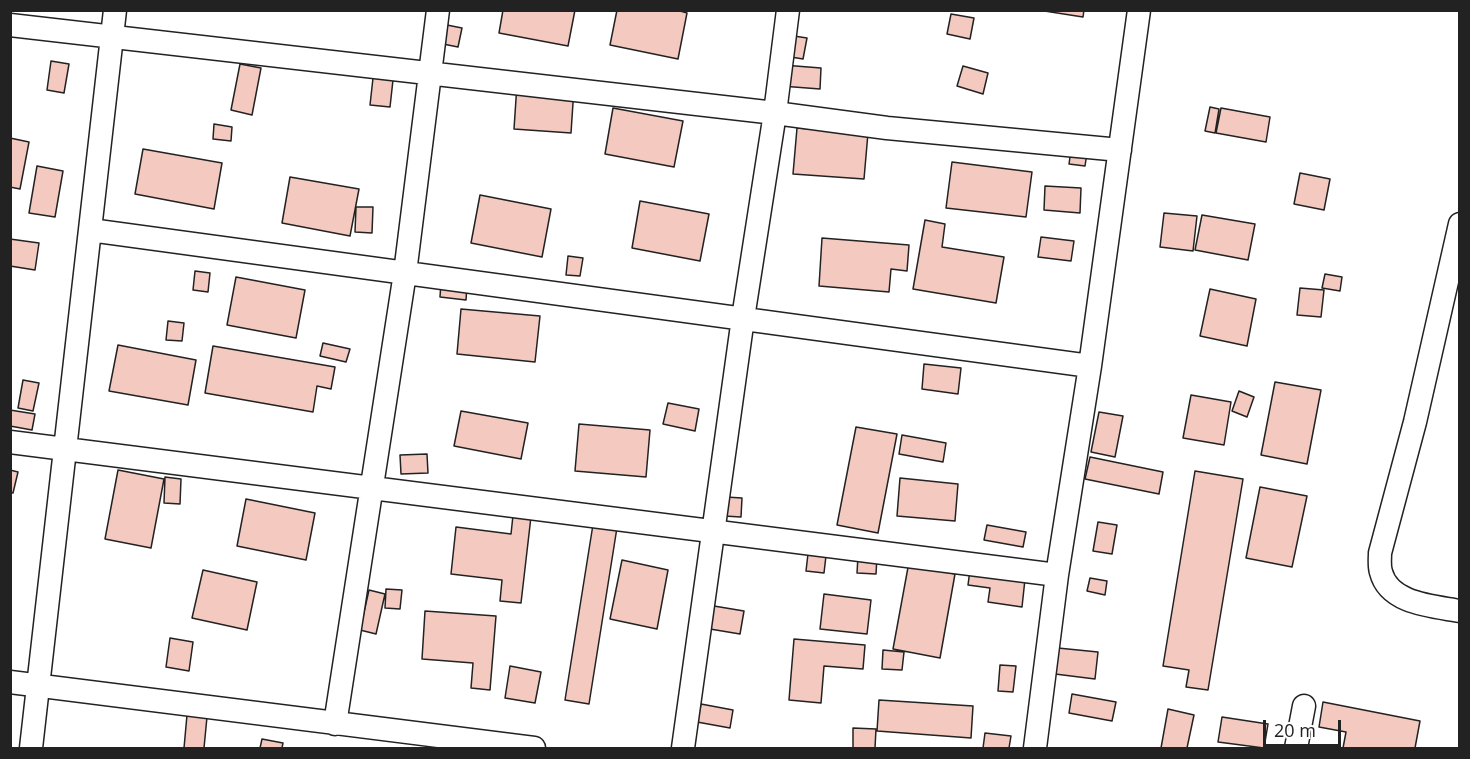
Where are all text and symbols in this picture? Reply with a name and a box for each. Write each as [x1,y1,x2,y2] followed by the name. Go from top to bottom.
[1266,708,1344,746] scale bar
[1274,718,1316,742] text: 20 m

